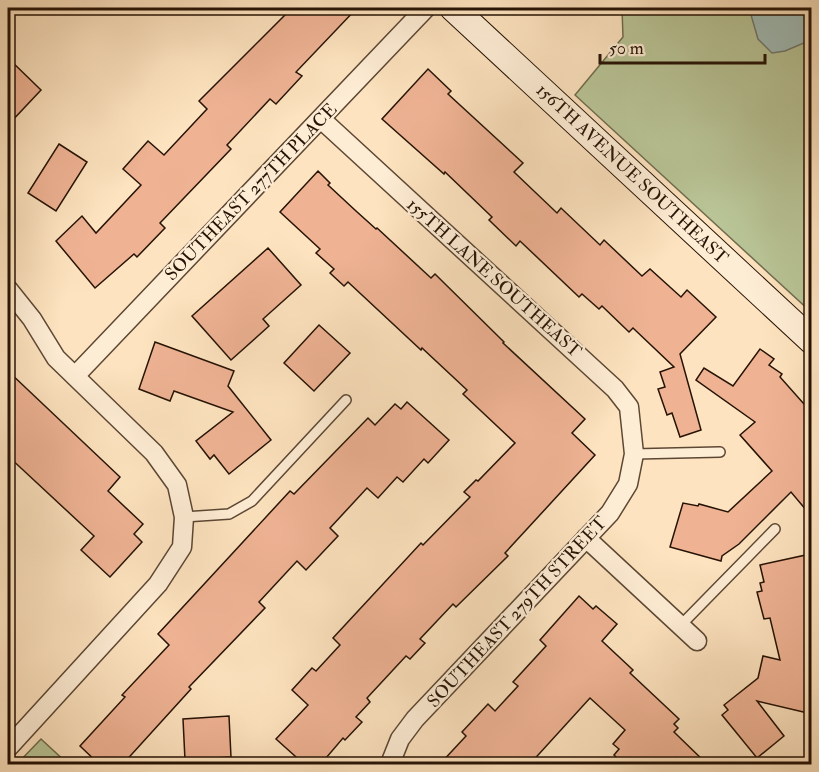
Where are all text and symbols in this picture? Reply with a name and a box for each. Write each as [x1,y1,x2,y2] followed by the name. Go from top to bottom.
[600,27,765,65] scale bar
[609,37,644,60] text: 50 m
[531,79,733,270] street label: 156TH AVENUE SOUTHEAST
[160,98,342,286] street label: SOUTHEAST 277TH PLACE
[402,193,587,363] street label: 155TH LANE SOUTHEAST
[422,511,612,712] street label: SOUTHEAST 279TH STREET

